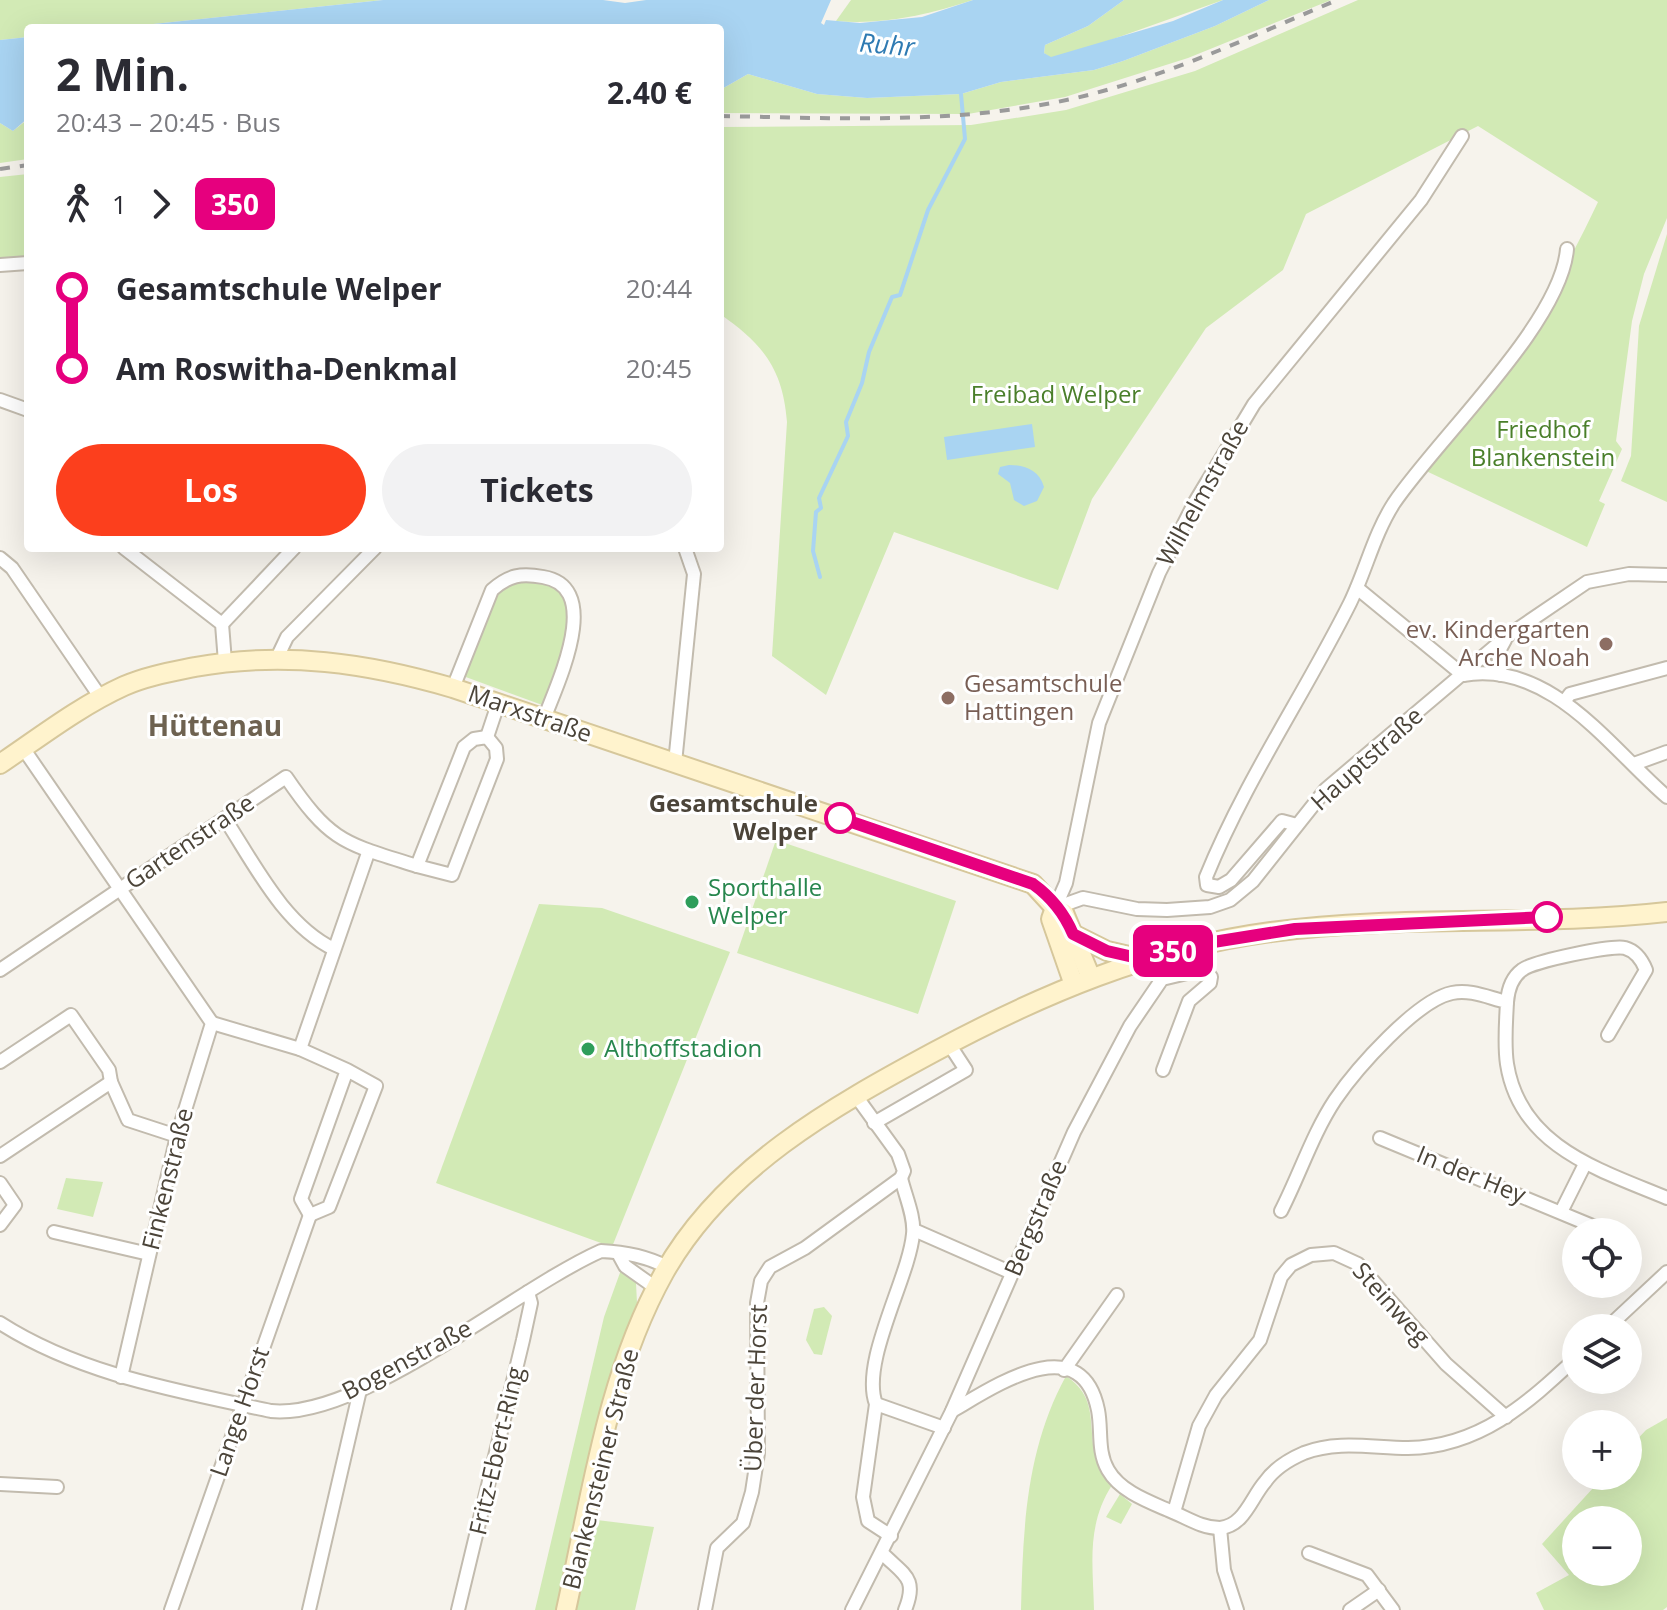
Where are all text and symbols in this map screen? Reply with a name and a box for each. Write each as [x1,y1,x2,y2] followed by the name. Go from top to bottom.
[858,24,918,64] water label: Ruhr
[56,44,189,104] text: 2 Min.
[607,72,692,113] text: 2.40 €
[56,104,281,140] text: 20:43 – 20:45 · Bus
[56,182,100,226] icon: walk
[139,182,183,226] icon: forward
[211,185,259,223] text: 350
[112,186,127,222] text: 1
[116,268,442,309] text: Gesamtschule Welper
[626,270,692,306] text: 20:44
[116,348,458,389] text: Am Roswitha-Denkmal
[626,350,692,386] text: 20:45
[971,377,1141,410] park label: Freibad Welper
[1471,412,1615,473] park label: Friedhof Blankenstein
[1148,413,1255,571] street label: Wilhelmstraße
[56,444,366,536] button: Los
[382,444,692,536] button: Tickets
[1406,612,1590,673] place label: ev. Kindergarten Arche Noah
[1597,635,1615,653] marker: ev. Kindergarten Arche Noah
[964,666,1122,727] place label: Gesamtschule Hattingen
[464,676,597,749] street label: Marxstraße
[939,689,957,707] marker: Gesamtschule Hattingen
[1303,699,1429,817] street label: Hauptstraße
[148,706,282,744] district label: Hüttenau
[118,785,260,896] street label: Gartenstraße
[649,786,818,847] place label: Gesamtschule Welper
[825,803,855,833] marker: Gesamtschule Welper
[708,870,822,931] place label: Sporthalle Welper
[683,893,701,911] marker: Sporthalle Welper
[1532,902,1562,932] unlabelled marker
[1127,925,1219,977] line badge: 350
[1149,932,1197,970] text: 350
[604,1031,762,1064] place label: Althoffstadion
[579,1040,597,1058] marker: Althoffstadion
[133,1104,200,1253] street label: Finkenstraße
[1412,1137,1532,1211] street label: In der Hey
[995,1154,1074,1281] street label: Bergstraße
[1562,1218,1642,1586] map controls
[1562,1218,1642,1298] button: locate
[1346,1254,1438,1352] street label: Steinweg
[735,1304,774,1472] street label: Über der Horst
[336,1311,477,1407] street label: Bogenstraße
[1562,1314,1642,1394] button: layers
[201,1342,276,1481] street label: Lange Horst
[554,1345,645,1593] street label: Blankensteiner Straße
[460,1363,531,1538] street label: Fritz-Ebert-Ring
[1562,1410,1642,1490] button: +
[1562,1506,1642,1586] button: −

